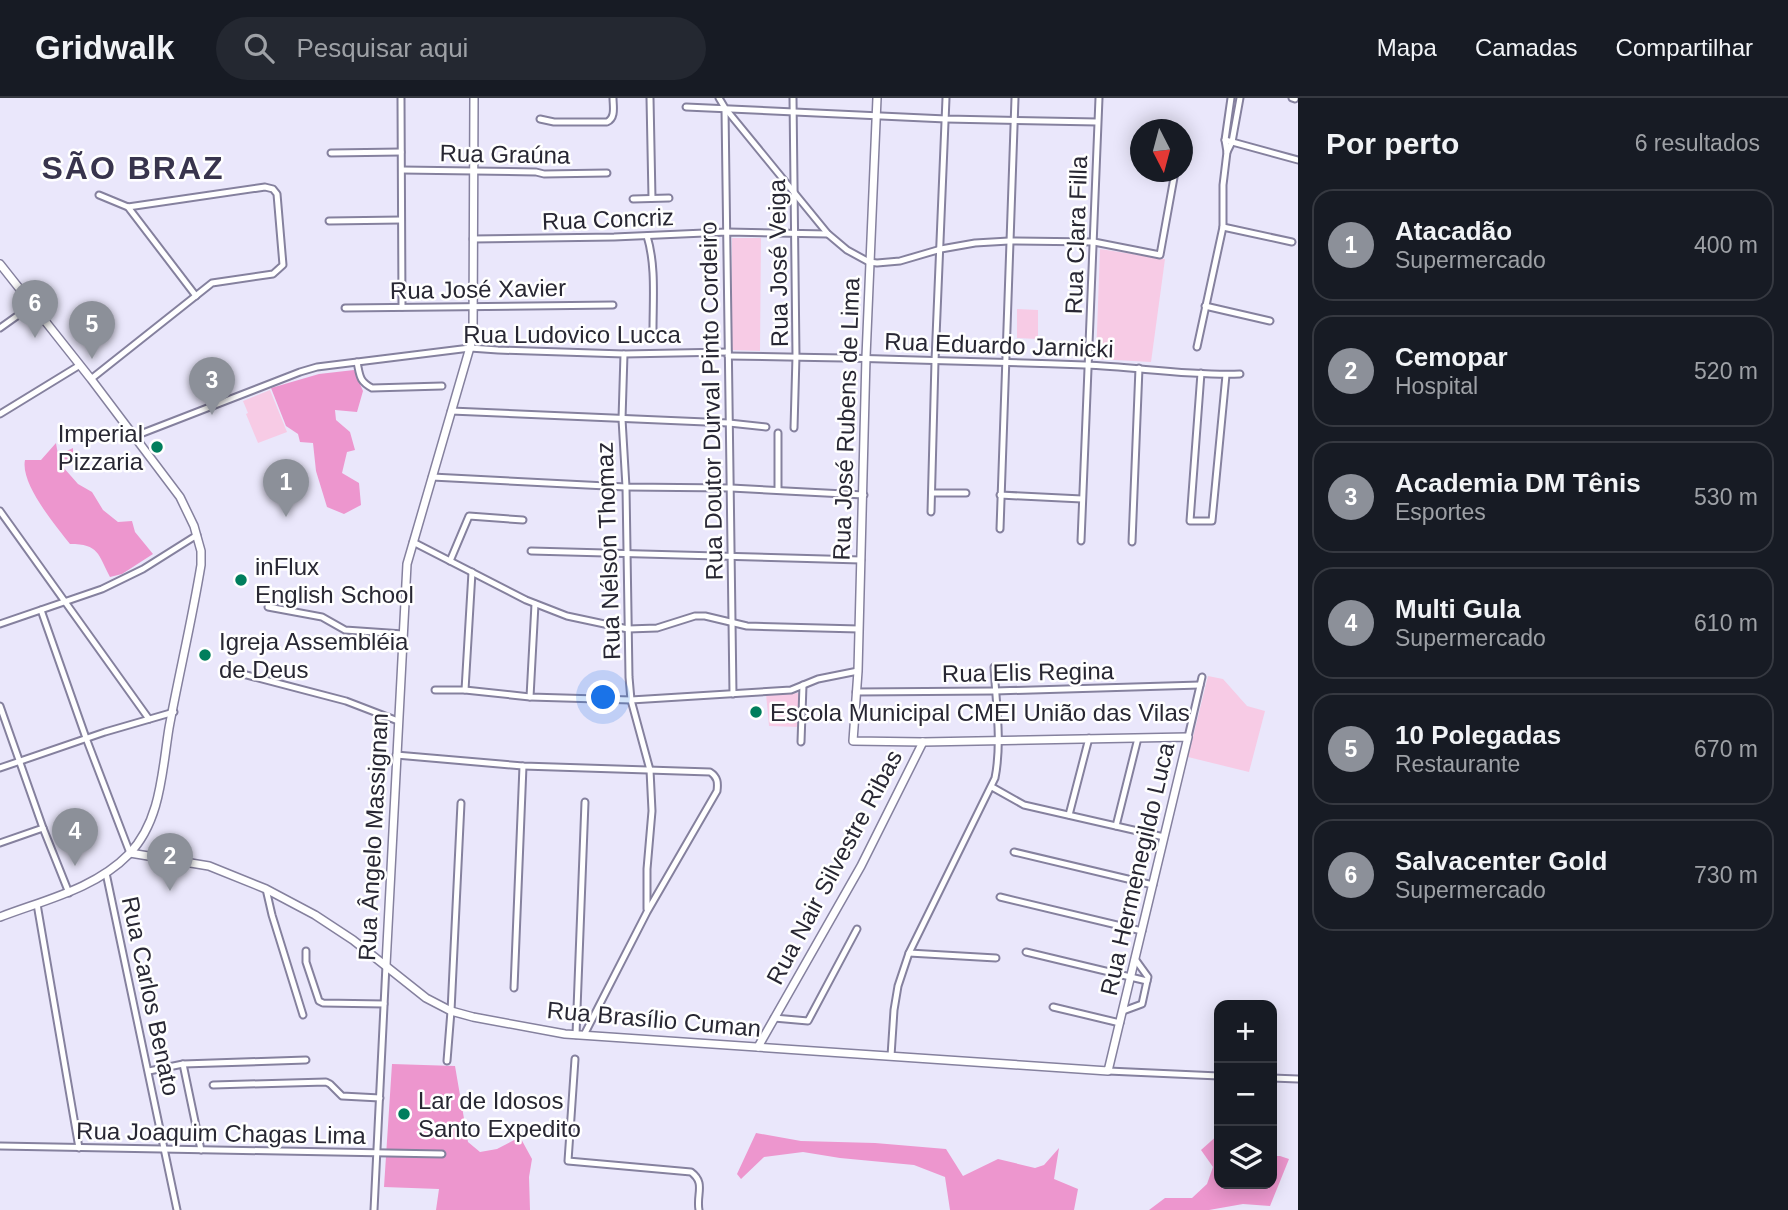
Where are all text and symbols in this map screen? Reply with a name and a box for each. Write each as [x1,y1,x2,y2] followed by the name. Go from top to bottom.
[216,17,706,80] search box
[35,29,174,66] text: Gridwalk
[240,29,278,67] icon: search
[296,33,468,63] text: Pesquisar aqui
[1377,34,1437,61] text: Mapa
[1475,34,1578,61] text: Camadas
[1616,34,1753,61] text: Compartilhar
[1130,119,1193,182] north arrow
[1326,127,1459,160] text: Por perto
[1635,130,1760,156] text: 6 resultados
[439,139,571,169] street label: Rua Graúna
[41,150,225,186] district label: SÃO BRAZ
[1060,155,1092,315] street label: Rua Clara Filla
[763,178,793,347] street label: Rua José Veiga
[542,203,674,235] street label: Rua Concriz
[1395,216,1512,246] text: Atacadão
[694,221,728,581] street label: Rua Doutor Durval Pinto Cordeiro
[1345,232,1357,258] text: 1
[1694,232,1758,258] text: 400 m
[1395,247,1546,273] text: Supermercado
[390,274,566,304] street label: Rua José Xavier
[828,277,864,561] street label: Rua José Rubens de Lima
[12,280,58,338] pin: 6
[69,301,115,359] pin: 5
[463,321,681,348] street label: Rua Ludovico Lucca
[884,328,1114,362] street label: Rua Eduardo Jarnicki
[1395,342,1508,372] text: Cemopar
[189,357,235,415] pin: 3
[1345,358,1357,384] text: 2
[1694,358,1758,384] text: 520 m
[1395,373,1478,399] text: Hospital
[58,420,144,475] place label: Imperial Pizzaria
[149,439,165,455] marker: Imperial Pizzaria
[591,441,625,661] street label: Rua Nélson Thomaz
[263,459,309,517] pin: 1
[1395,468,1641,498] text: Academia DM Tênis
[1345,484,1357,510] text: 3
[1694,484,1758,510] text: 530 m
[1395,499,1486,525] text: Esportes
[255,553,414,608] place label: inFlux English School
[233,572,249,588] marker: inFlux English School
[1395,594,1521,624] text: Multi Gula
[1345,610,1357,636] text: 4
[1694,610,1758,636] text: 610 m
[1395,625,1546,651] text: Supermercado
[219,628,409,683] place label: Igreja Assembléia de Deus
[197,647,213,663] marker: Igreja Assembléia de Deus
[942,657,1115,687] street label: Rua Elis Regina
[586,680,620,714] your location
[770,699,1190,726] place label: Escola Municipal CMEI União das Vilas
[748,704,764,720] marker: Escola Municipal CMEI União das Vilas
[353,712,393,962] street label: Rua Ângelo Massignan
[1395,720,1561,750] text: 10 Polegadas
[1345,736,1357,762] text: 5
[1694,736,1758,762] text: 670 m
[1095,739,1179,998] street label: Rua Hermenegildo Luca
[761,745,907,989] street label: Rua Nair Silvestre Ribas
[1395,751,1520,777] text: Restaurante
[52,808,98,866] pin: 4
[147,833,193,891] pin: 2
[1395,846,1607,876] text: Salvacenter Gold
[1345,862,1357,888] text: 6
[1694,862,1758,888] text: 730 m
[1395,877,1546,903] text: Supermercado
[117,894,185,1098] street label: Rua Carlos Benato
[546,996,762,1042] street label: Rua Brasílio Cuman
[1214,1000,1277,1189] map controls
[1214,1000,1277,1063] button: +
[1214,1063,1277,1126] button: −
[418,1087,581,1142] place label: Lar de Idosos Santo Expedito
[396,1106,412,1122] marker: Lar de Idosos Santo Expedito
[76,1117,367,1149] street label: Rua Joaquim Chagas Lima
[1214,1126,1277,1189] button: layers

